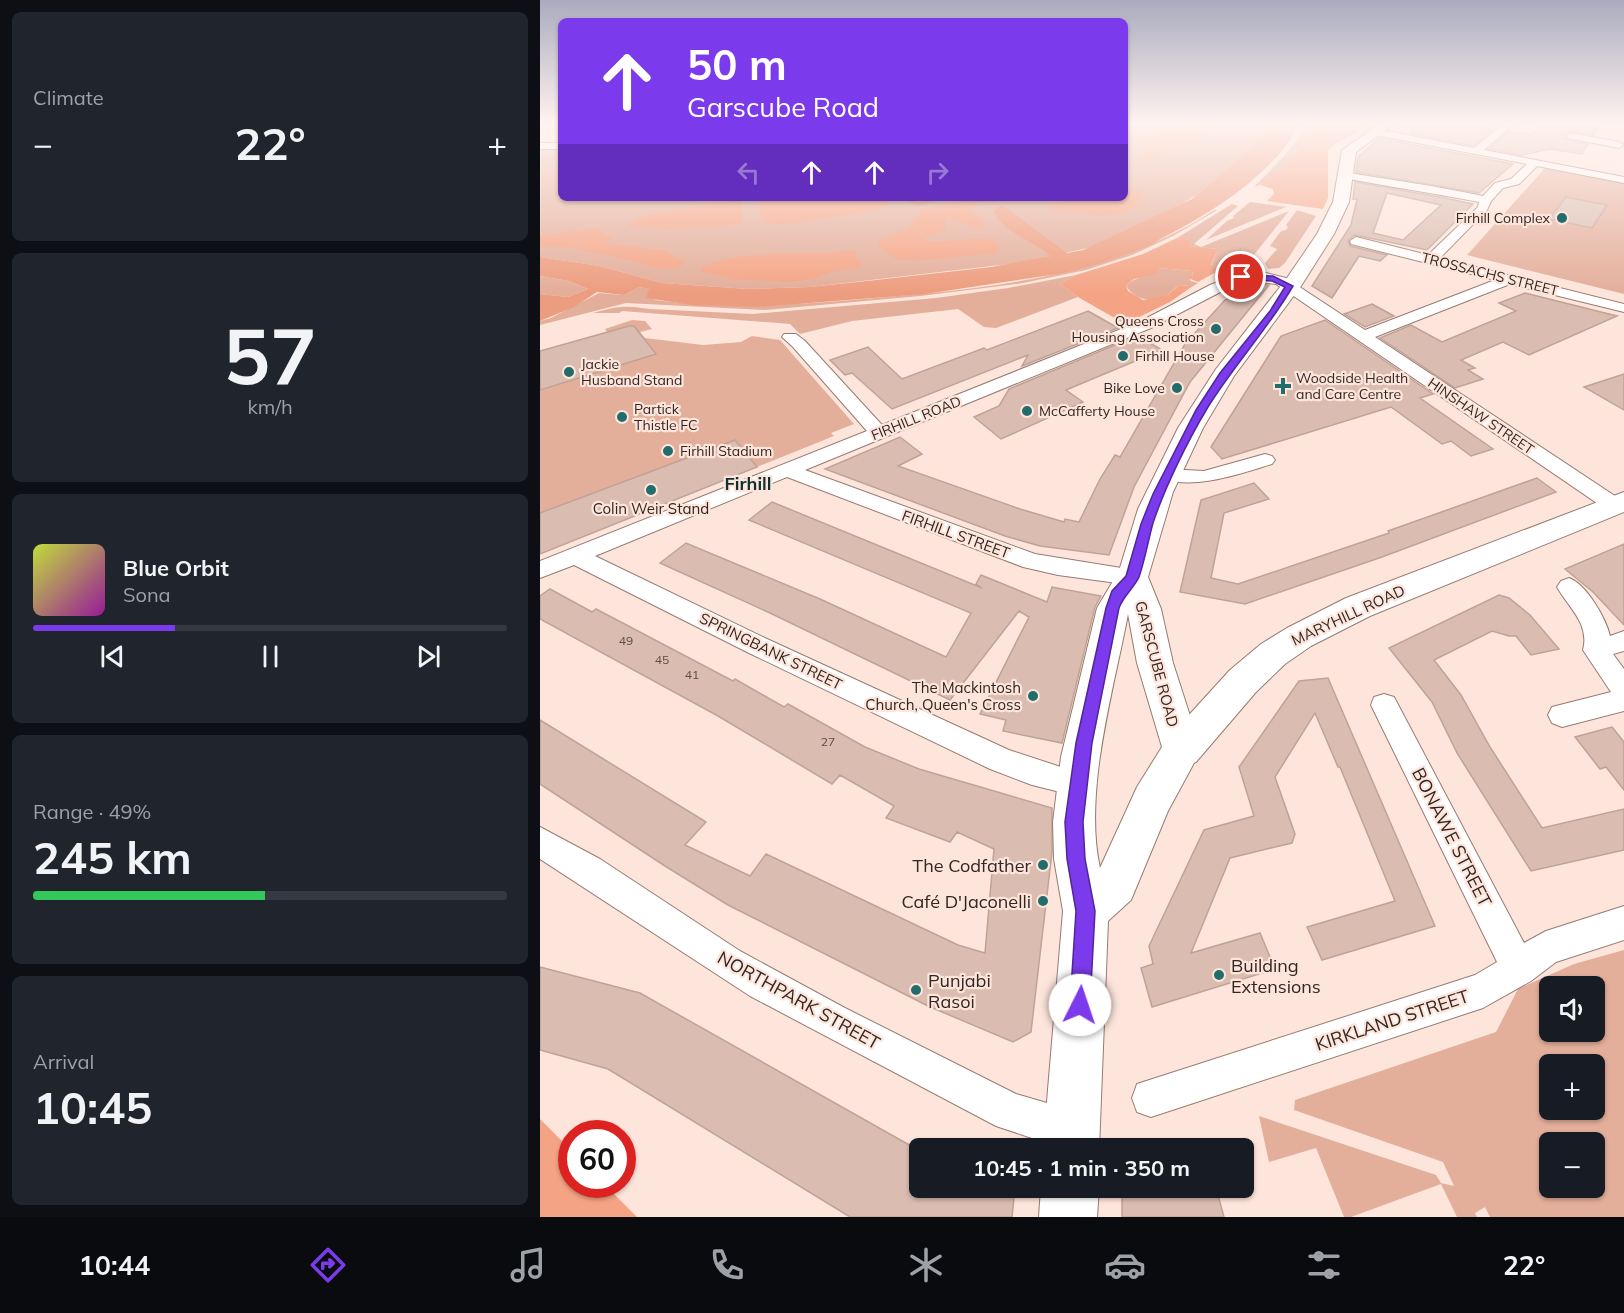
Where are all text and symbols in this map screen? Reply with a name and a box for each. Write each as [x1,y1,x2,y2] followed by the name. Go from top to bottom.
[687,38,787,91] text: 50 m
[588,42,666,120] icon: ahead
[33,85,104,110] text: Climate
[687,90,879,124] text: Garscube Road
[234,115,306,171] text: 22°
[33,123,53,164] text: −
[487,123,507,164] text: +
[732,156,765,189] icon: left
[795,156,828,189] icon: ahead
[858,156,891,189] icon: ahead
[921,156,954,189] icon: right
[1456,209,1551,227] place label: Firhill Complex
[1555,211,1569,225] marker: Firhill Complex
[1420,248,1561,300] street label: TROSSACHS STREET
[1215,251,1266,302] pin
[1224,260,1257,293] icon: arrive
[223,306,317,404] text: 57
[1071,312,1204,346] place label: Queens Cross Housing Association
[1209,322,1223,336] marker: Queens Cross Housing Association
[1135,347,1215,365] place label: Firhill House
[1116,349,1130,363] marker: Firhill House
[581,355,682,389] place label: Jackie Husband Stand
[562,365,576,379] marker: Jackie Husband Stand
[1296,369,1408,403] place label: Woodside Health and Care Centre
[1424,374,1538,459] street label: HINSHAW STREET
[1274,377,1292,395] marker: Woodside Health and Care Centre
[1103,379,1165,397] place label: Bike Love
[1170,381,1184,395] marker: Bike Love
[868,392,964,444] street label: FIRHILL ROAD
[247,394,293,419] text: km/h
[634,400,698,434] place label: Partick Thistle FC
[1039,402,1155,420] place label: McCafferty House
[1020,404,1034,418] marker: McCafferty House
[615,410,629,424] marker: Partick Thistle FC
[680,442,772,460] place label: Firhill Stadium
[661,444,675,458] marker: Firhill Stadium
[724,472,772,495] district label: Firhill
[644,483,658,497] marker: Colin Weir Stand
[593,499,709,518] place label: Colin Weir Stand
[899,506,1013,562] street label: FIRHILL STREET
[123,554,229,582] text: Blue Orbit
[1288,580,1408,650] street label: MARYHILL ROAD
[123,582,171,607] text: Sona
[1131,599,1183,729] street label: GARSCUBE ROAD
[697,608,845,694] street label: SPRINGBANK STREET
[619,633,633,648] house number: 49
[96,640,129,673] icon: previous
[254,640,287,673] icon: pause
[412,640,445,673] icon: next
[655,652,669,667] house number: 45
[685,667,699,682] house number: 41
[865,678,1021,714] place label: The Mackintosh Church, Queen's Cross
[1026,689,1040,703] marker: The Mackintosh Church, Queen's Cross
[821,734,835,749] house number: 27
[1407,764,1497,911] street label: BONAWE STREET
[33,799,151,824] text: Range · 49%
[33,829,192,885] text: 245 km
[912,854,1031,877] place label: The Codfather
[1036,858,1050,872] marker: The Codfather
[902,890,1031,913] place label: Café D'Jaconelli
[1036,894,1050,908] marker: Café D'Jaconelli
[714,946,884,1054] street label: NORTHPARK STREET
[1231,954,1321,998] place label: Building Extensions
[1212,968,1226,982] marker: Building Extensions
[928,969,991,1013] place label: Punjabi Rasoi
[1048,973,1112,1037] position arrow
[1539,976,1605,1198] map controls
[1539,976,1605,1042] button: sound
[909,983,923,997] marker: Punjabi Rasoi
[1312,984,1472,1056] street label: KIRKLAND STREET
[33,1049,94,1074] text: Arrival
[1539,1054,1605,1120] button: +
[33,1079,152,1135] text: 10:45
[558,1120,636,1198] speed limit sign: 60
[1539,1132,1605,1198] button: −
[973,1154,1190,1182] text: 10:45 · 1 min · 350 m
[307,1244,349,1286] icon: directions
[507,1244,549,1286] icon: music
[706,1244,748,1286] icon: phone
[905,1244,947,1286] icon: climate
[1104,1244,1146,1286] icon: car
[1303,1244,1345,1286] icon: filters
[79,1248,150,1282] text: 10:44
[1503,1248,1545,1282] text: 22°

